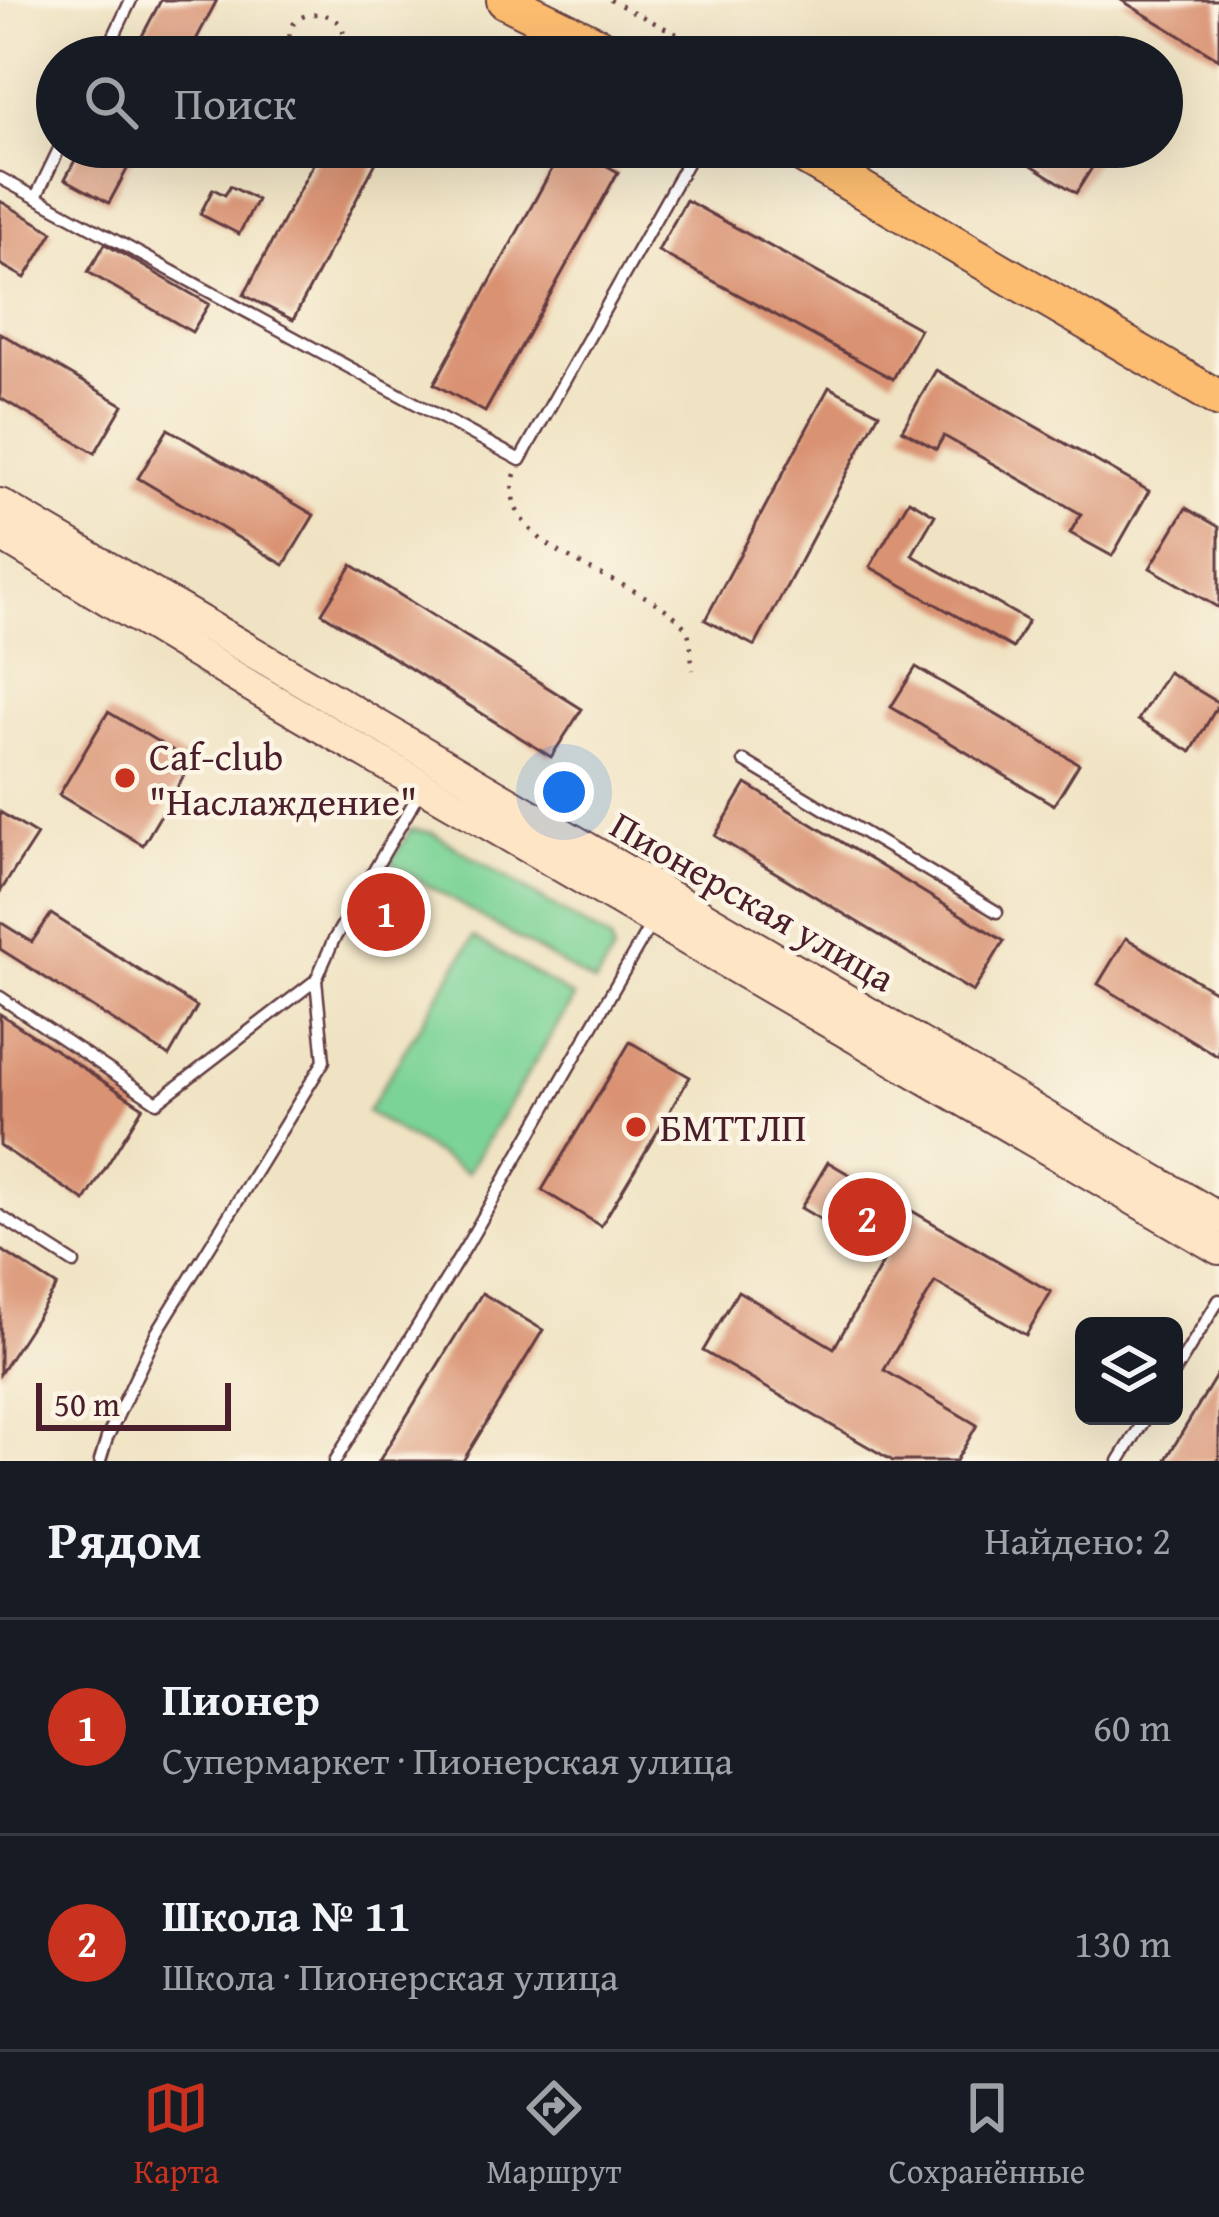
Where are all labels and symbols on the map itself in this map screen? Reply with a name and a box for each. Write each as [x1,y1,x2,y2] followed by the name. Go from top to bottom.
[149,727,417,829] place label: Caf-club "Наслаждение"
[534,762,594,822] your location
[112,765,138,791] marker: Caf-club "Наслаждение"
[600,796,906,1005] street label: Пионерская улица
[347,867,425,957] pin: 1
[660,1098,806,1155] place label: БМТТЛП
[623,1114,649,1140] marker: БМТТЛП
[828,1172,906,1262] pin: 2
[36,1377,231,1430] scale bar

